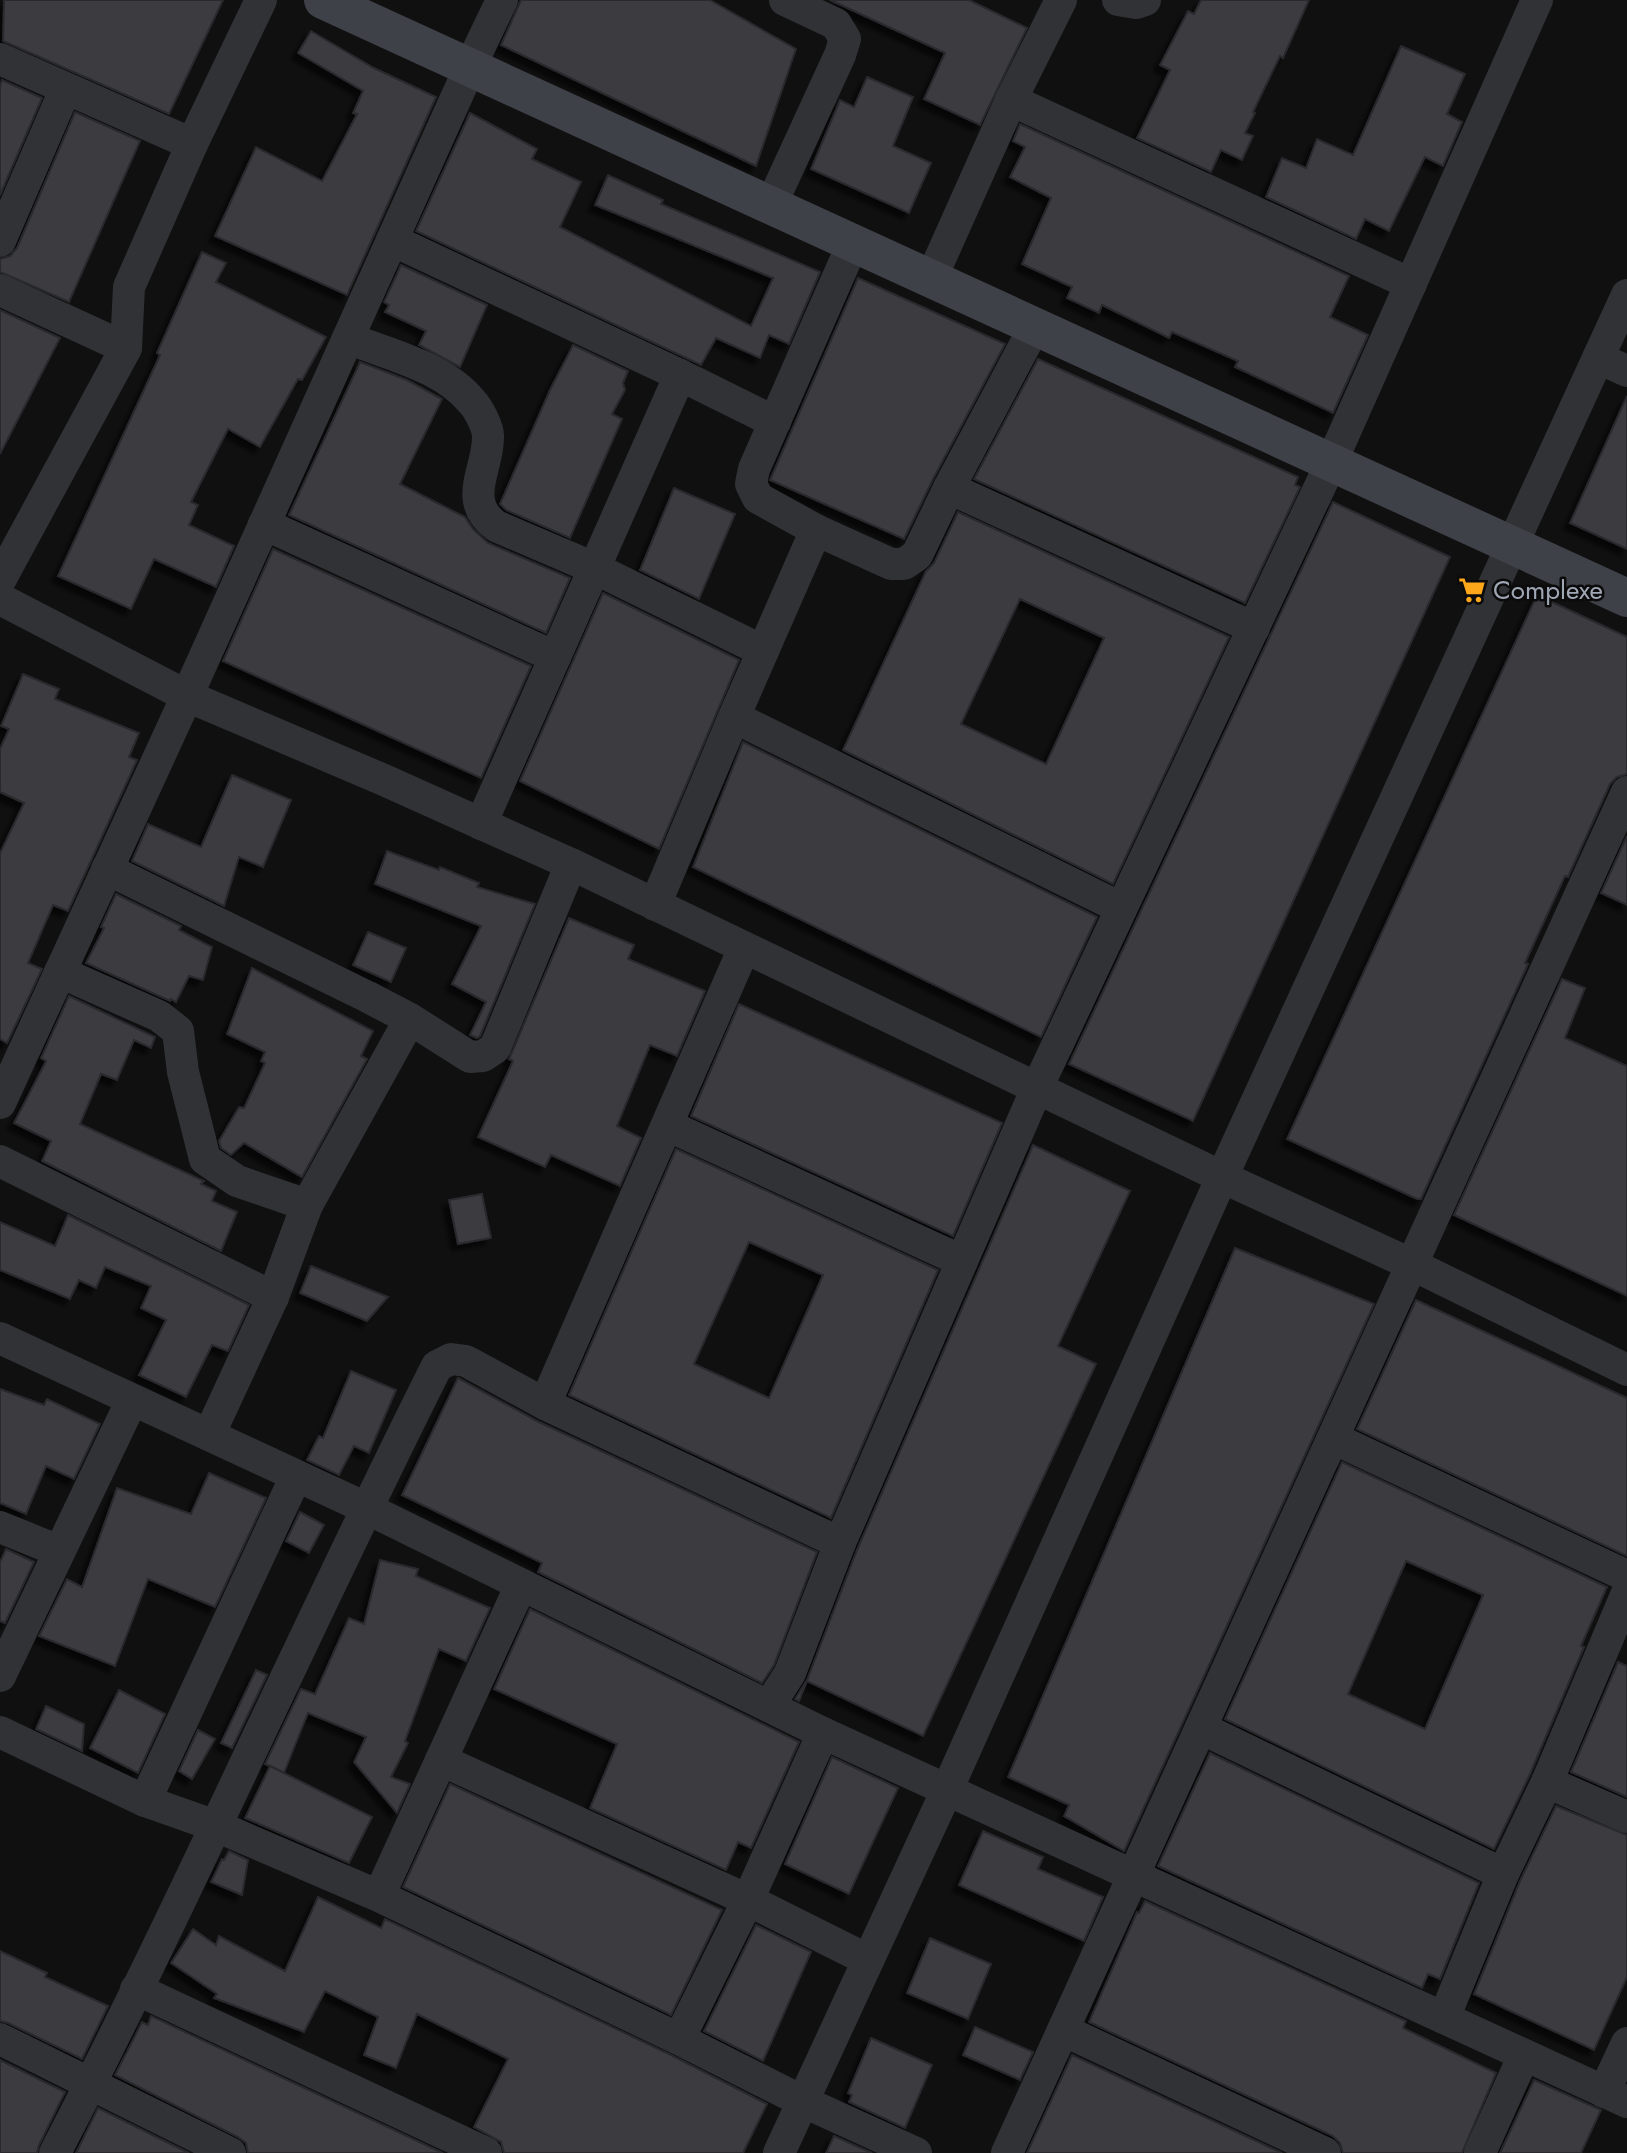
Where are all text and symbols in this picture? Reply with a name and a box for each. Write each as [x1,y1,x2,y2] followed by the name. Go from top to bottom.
[1493,571,1603,609] place label: Complexe
[1457,575,1487,605] supermarket icon: Complexe

